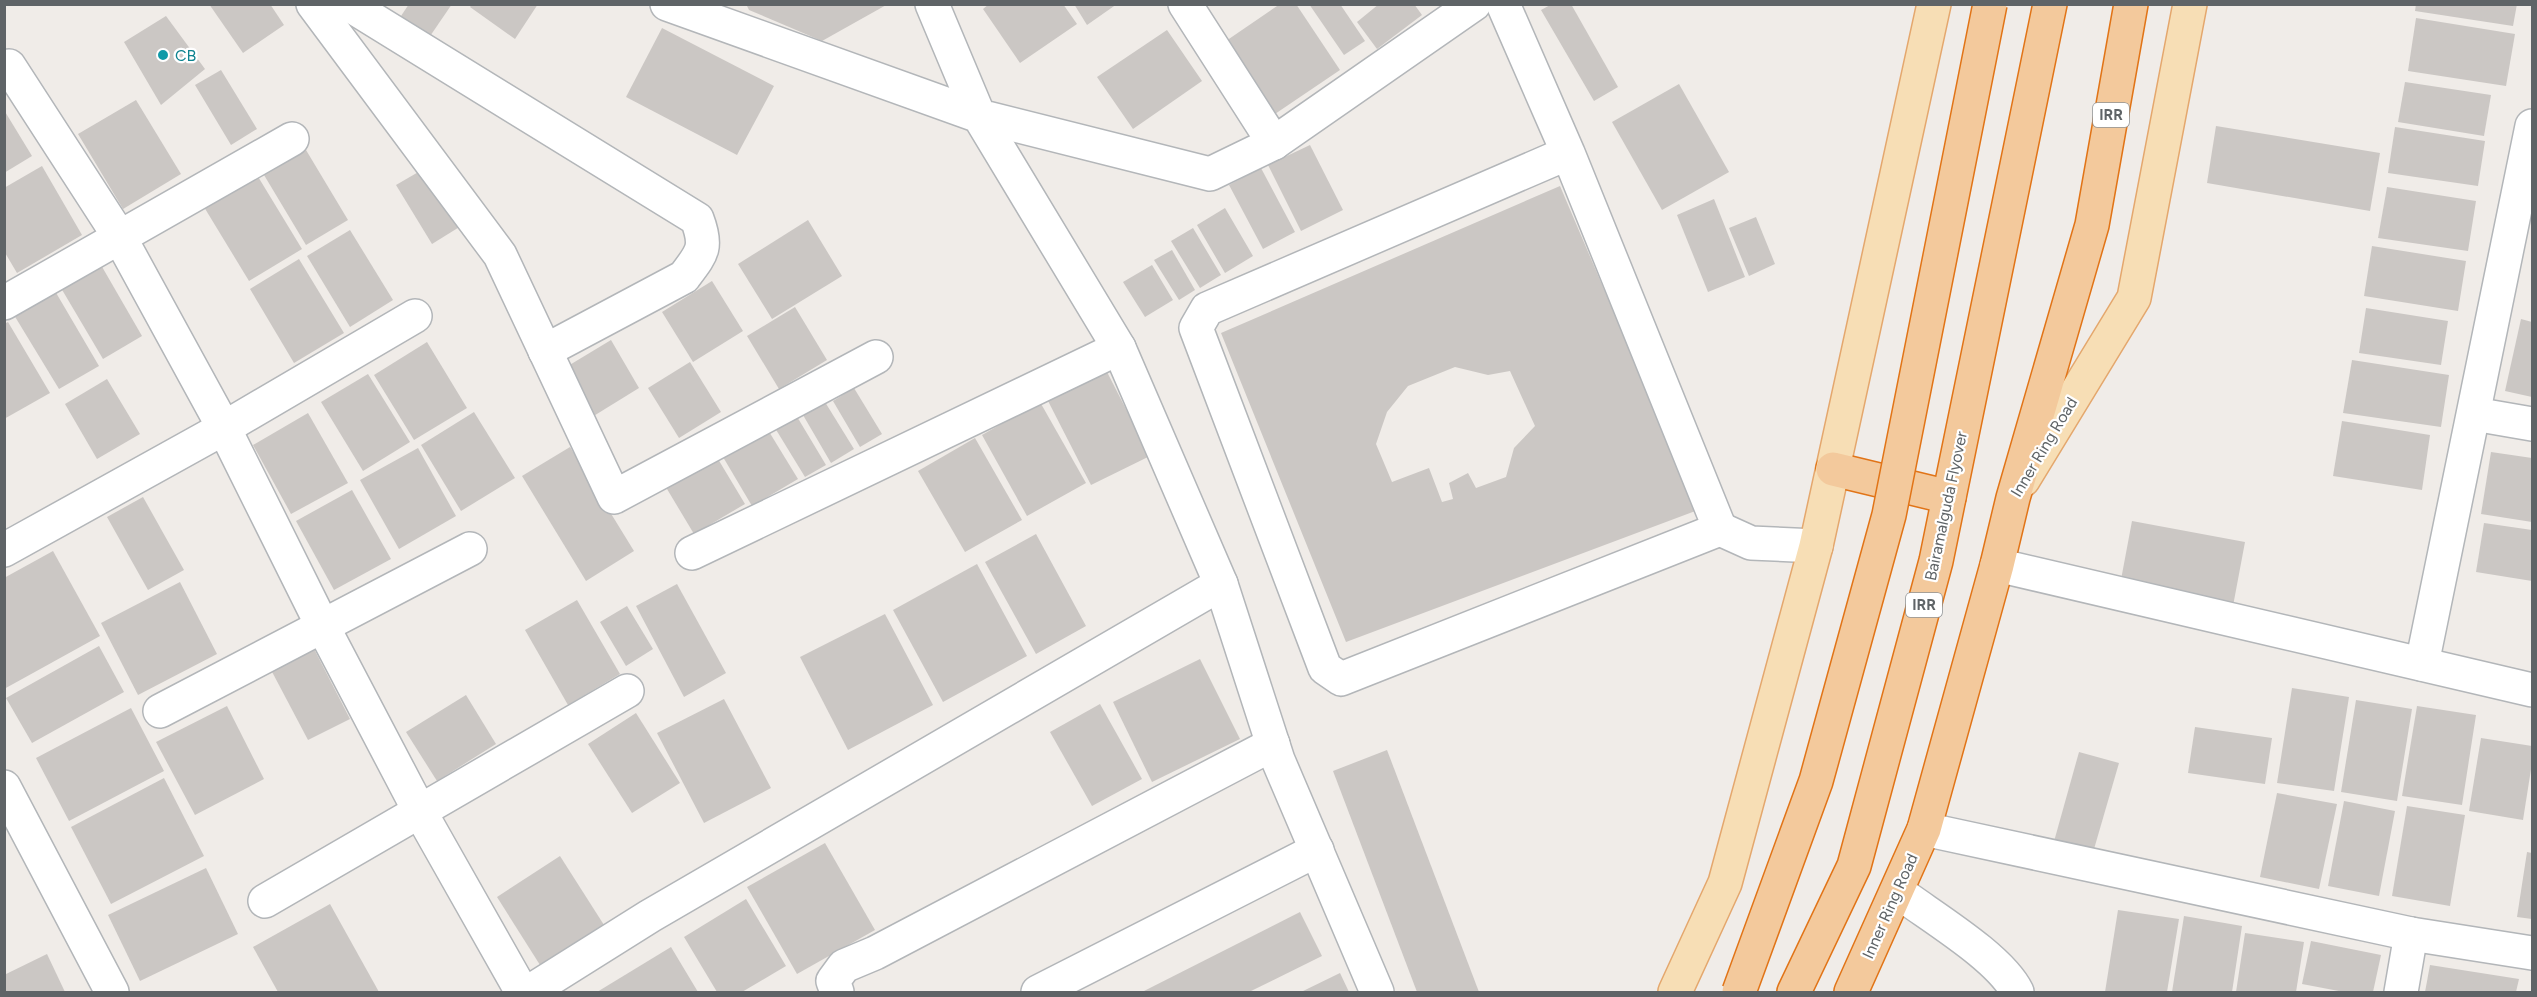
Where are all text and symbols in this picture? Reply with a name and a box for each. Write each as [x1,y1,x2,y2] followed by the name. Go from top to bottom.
[175,46,197,65] place label: CB
[156,48,170,62] marker: CB
[2093,103,2129,127] road number: IRR
[2007,394,2081,500] street label: Inner Ring Road
[1921,429,1971,582] street label: Bairamalguda Flyover
[1906,593,1942,617] road number: IRR
[1858,850,1922,962] street label: Inner Ring Road

